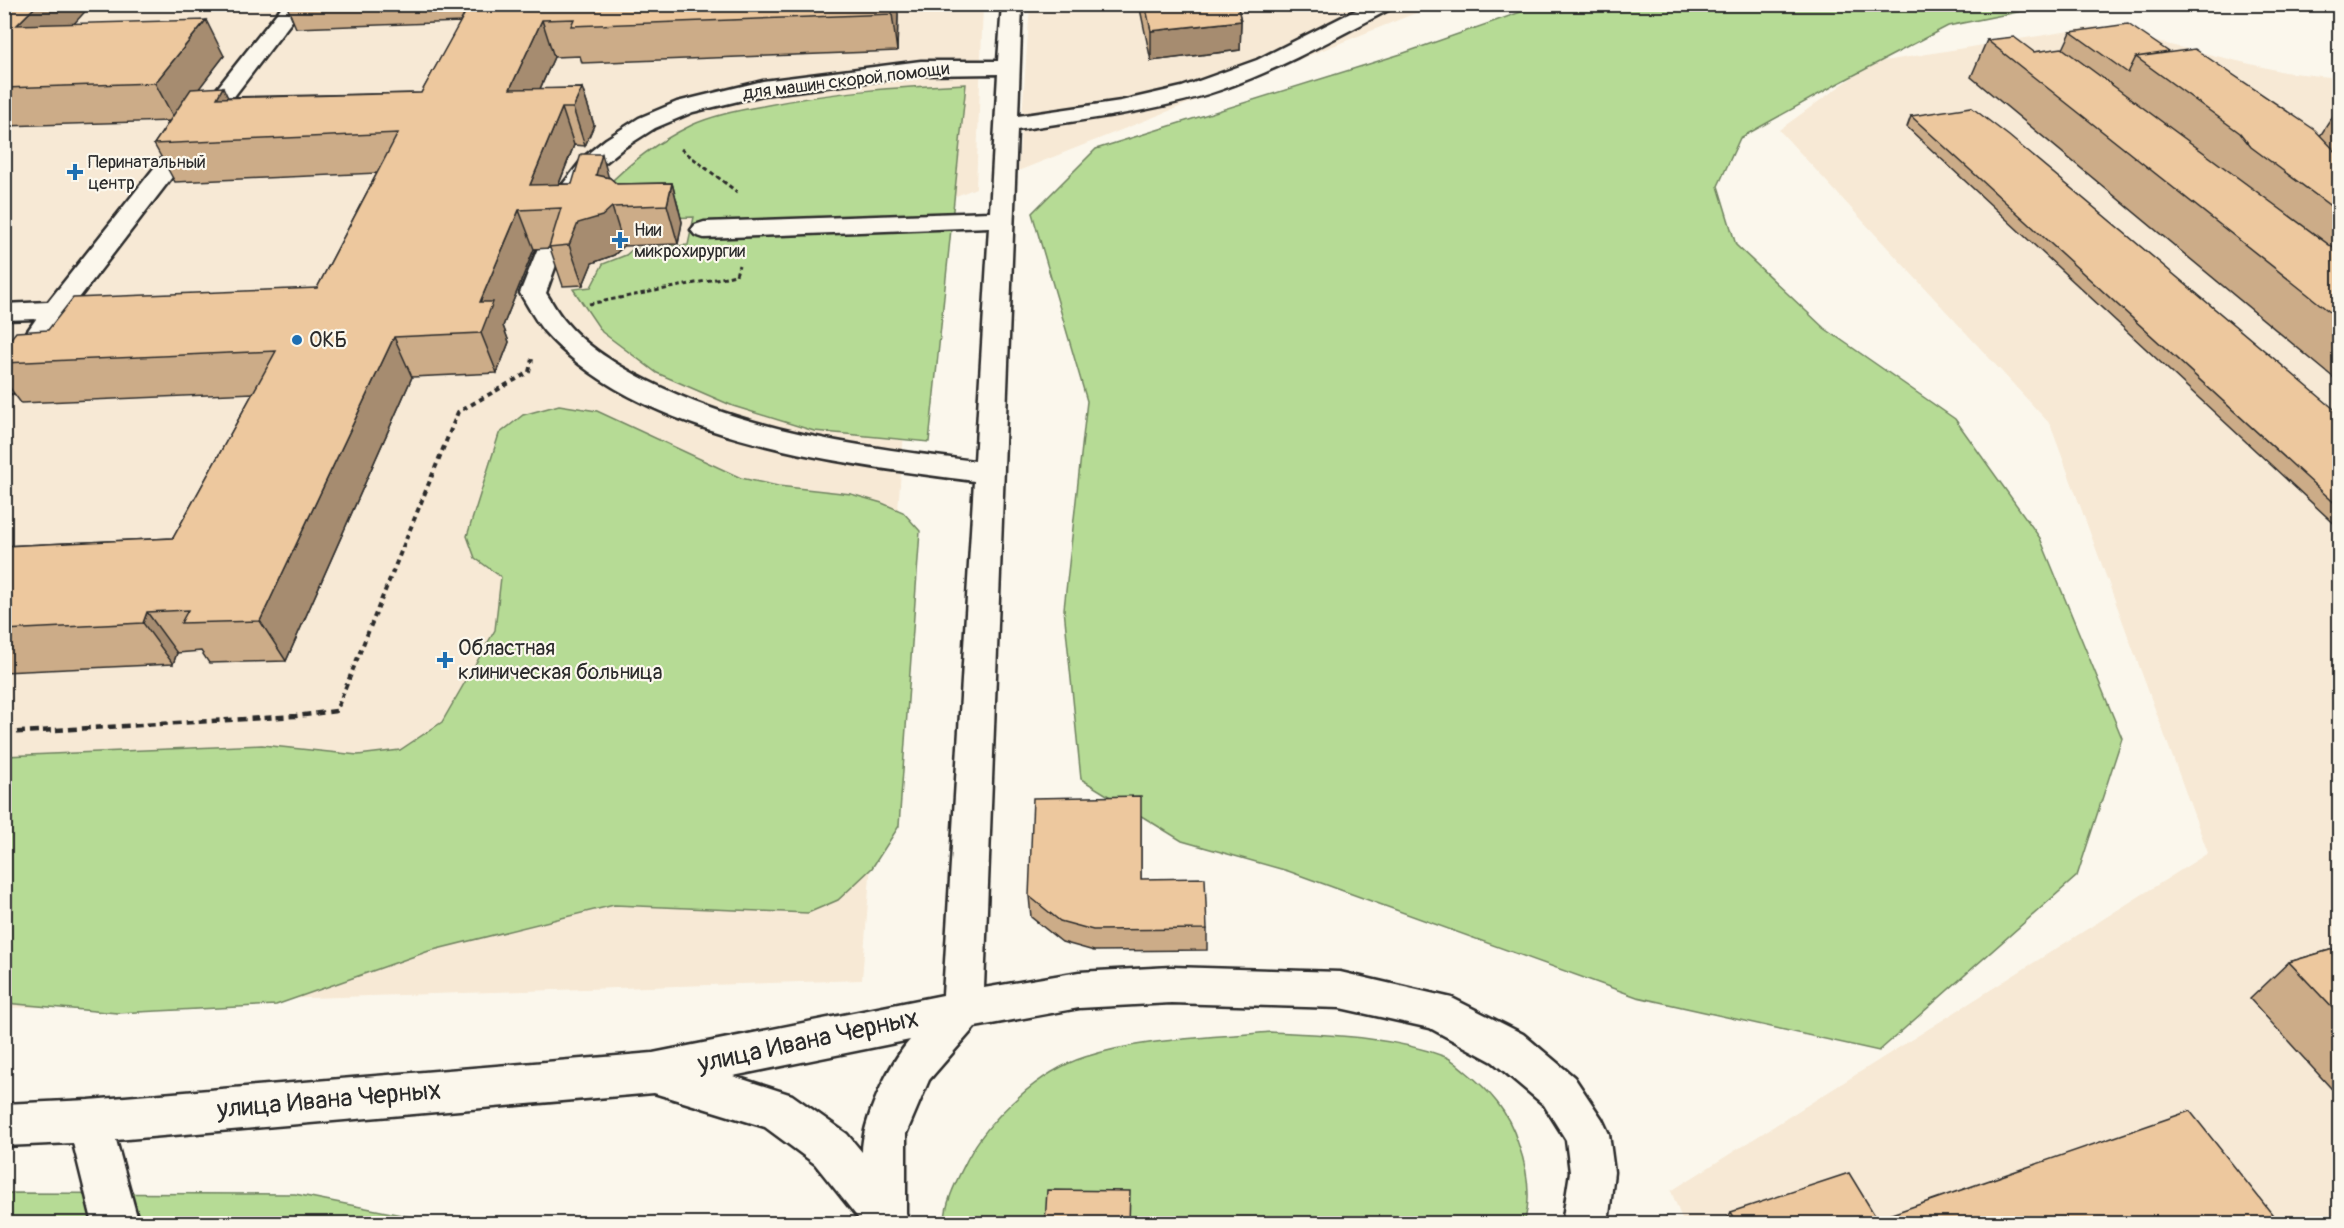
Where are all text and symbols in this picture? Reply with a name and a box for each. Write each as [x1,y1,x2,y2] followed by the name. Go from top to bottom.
[741,57,951,105] street label: для машин скорой помощи
[88,151,206,195] place label: Перинатальный центр
[66,163,84,181] marker: Перинатальный центр
[634,219,745,263] place label: Нии микрохирургии
[611,231,629,249] marker: Нии микрохирургии
[309,327,347,354] place label: ОКБ
[290,333,304,347] marker: ОКБ
[458,635,663,686] place label: Областная клиническая больница
[436,651,454,669] marker: Областная клиническая больница
[694,1002,921,1080] street label: улица Ивана Черных
[215,1074,442,1126] street label: улица Ивана Черных

